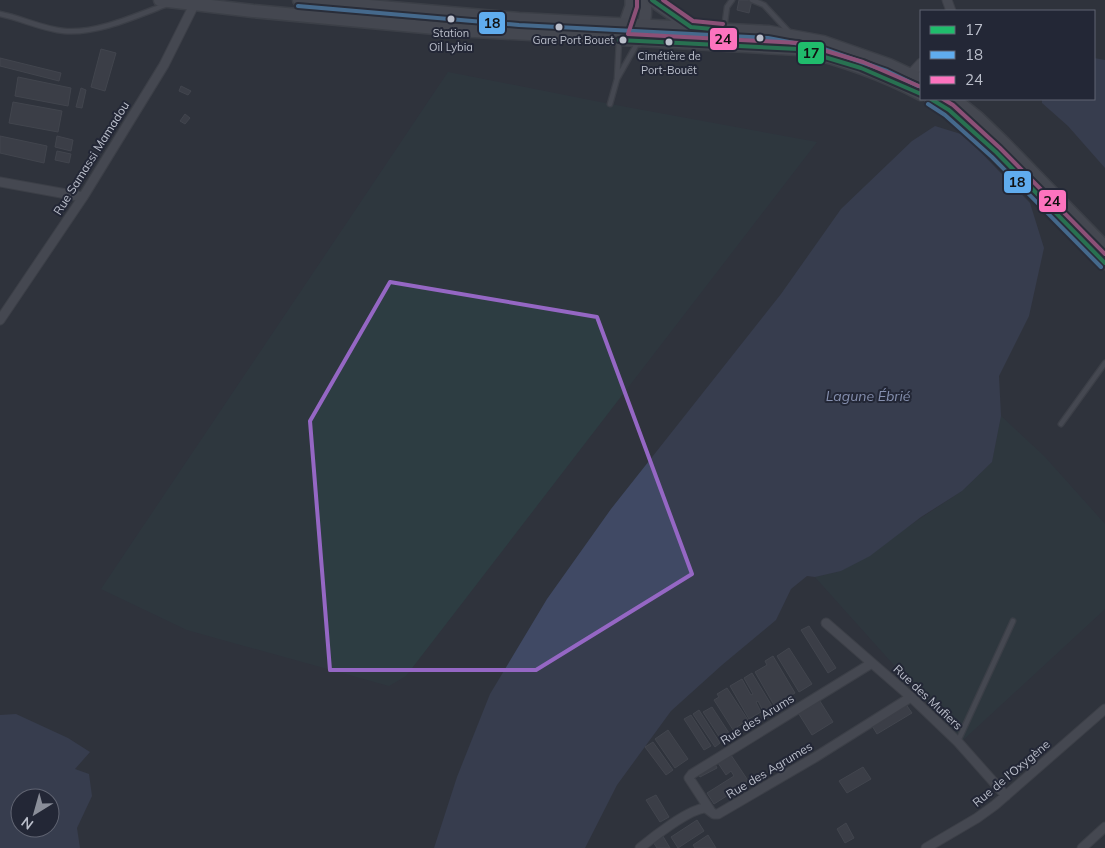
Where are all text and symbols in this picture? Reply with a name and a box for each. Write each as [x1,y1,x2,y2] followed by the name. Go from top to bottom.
[920,10,1095,100] legend
[478,11,506,35] line badge: 18
[446,14,456,24] marker: Station Oil Lybia
[484,14,500,32] text: 18
[965,20,983,39] text: 17
[554,22,564,32] unlabelled marker
[429,26,473,54] place label: Station Oil Lybia
[709,27,738,51] line badge: 24
[715,30,732,48] text: 24
[532,33,614,47] place label: Gare Port Bouet
[755,33,765,43] unlabelled marker
[618,35,628,45] marker: Gare Port Bouet
[664,37,674,47] marker: Cimétière de Port-Bouët
[797,41,825,65] line badge: 17
[803,44,819,62] text: 17
[965,45,983,64] text: 18
[637,49,701,77] place label: Cimétière de Port-Bouët
[965,70,983,89] text: 24
[50,98,132,218] street label: Rue Samassi Mamadou
[1003,170,1032,194] line badge: 18
[1009,173,1025,191] text: 18
[1038,189,1067,213] line badge: 24
[1044,192,1061,210] text: 24
[826,387,911,405] water label: Lagune Ébrié
[890,661,966,733] street label: Rue des Mufiers
[717,690,797,748] street label: Rue des Arums
[969,736,1053,810] street label: Rue de l'Oxygène
[723,738,815,802] street label: Rue des Agrumes
[10,788,60,838] north arrow
[18,813,37,834] text: N

